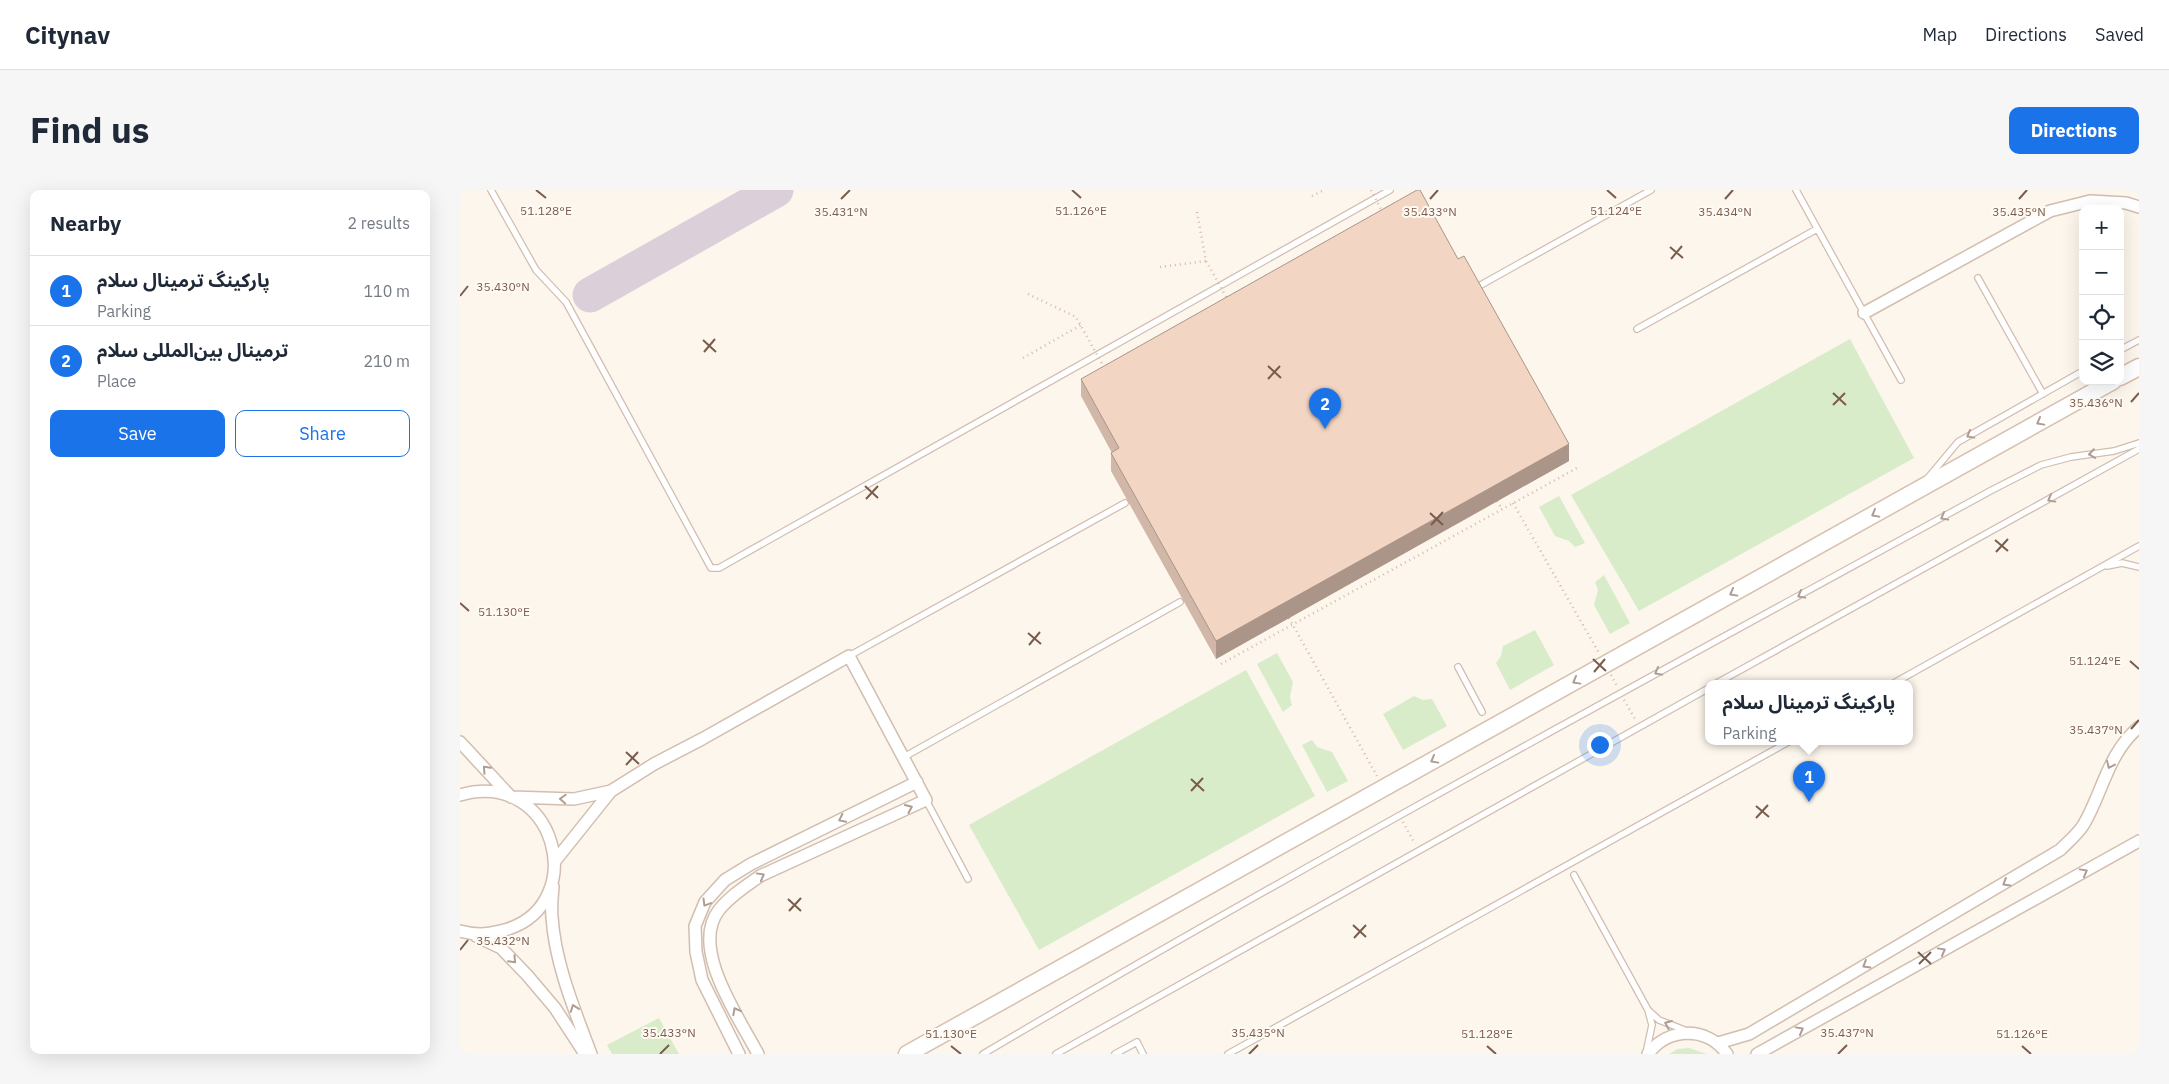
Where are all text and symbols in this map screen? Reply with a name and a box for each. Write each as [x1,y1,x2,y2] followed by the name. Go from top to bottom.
[25,19,110,51] text: Citynav
[1922,23,1957,46] text: Map
[1985,23,2067,46] text: Directions
[2095,23,2144,46] text: Saved
[30,107,149,153] text: Find us
[2009,107,2139,154] button: Directions
[520,203,572,218] text: 51.128°E
[1055,203,1107,218] text: 51.126°E
[1590,203,1642,218] text: 51.124°E
[814,204,868,219] text: 35.431°N
[1403,204,1457,219] text: 35.433°N
[1698,204,1752,219] text: 35.434°N
[1992,204,2046,219] text: 35.435°N
[2079,205,2124,385] map controls
[2079,205,2124,250] button: +
[50,209,121,237] text: Nearby
[347,213,410,233] text: 2 results
[2079,250,2124,295] button: −
[97,268,270,292] text: پارکینگ ترمینال سلام
[476,279,530,294] text: 35.430°N
[61,281,71,301] text: 1
[363,281,410,301] text: 110 m
[2079,295,2124,340] button: locate
[97,301,151,321] text: Parking
[97,338,288,362] text: ترمینال بین‌المللی سلام
[2079,340,2124,385] button: layers
[61,351,71,371] text: 2
[363,351,410,371] text: 210 m
[97,371,136,391] text: Place
[1309,388,1341,429] pin: 2
[2069,395,2123,410] text: 35.436°N
[50,410,225,457] button: Save
[235,410,410,457] button: Share
[2037,416,2046,426] one-way arrow
[1966,429,1975,439] one-way arrow
[2088,449,2096,459] one-way arrow
[2047,493,2056,503] one-way arrow
[1872,507,1881,517] one-way arrow
[1940,511,1949,521] one-way arrow
[1730,587,1739,597] one-way arrow
[1797,589,1806,599] one-way arrow
[478,604,530,619] text: 51.130°E
[2069,653,2121,668] text: 51.124°E
[1654,666,1663,676] one-way arrow
[1573,675,1582,685] one-way arrow
[1705,680,1913,745] popup
[1723,690,1895,714] text: پارکینگ ترمینال سلام
[2069,722,2123,737] text: 35.437°N
[1723,723,1776,743] text: Parking
[1587,732,1613,758] your location
[1431,754,1440,764] one-way arrow
[2105,760,2116,769] one-way arrow
[1793,761,1825,802] pin: 1
[483,766,492,775] one-way arrow
[559,794,567,804] one-way arrow
[904,804,913,814] one-way arrow
[838,813,847,823] one-way arrow
[2078,868,2087,878] one-way arrow
[756,872,765,882] one-way arrow
[2003,876,2012,886] one-way arrow
[702,898,712,907] one-way arrow
[476,933,530,948] text: 35.432°N
[1936,947,1945,957] one-way arrow
[507,954,516,963] one-way arrow
[1863,959,1872,969] one-way arrow
[570,1004,580,1013] one-way arrow
[732,1007,742,1016] one-way arrow
[1664,1019,1673,1030] one-way arrow
[642,1025,696,1040] text: 35.433°N
[1231,1025,1285,1040] text: 35.435°N
[1820,1025,1874,1040] text: 35.437°N
[925,1026,977,1041] text: 51.130°E
[1461,1026,1513,1041] text: 51.128°E
[1794,1026,1803,1036] one-way arrow
[1996,1026,2048,1041] text: 51.126°E

